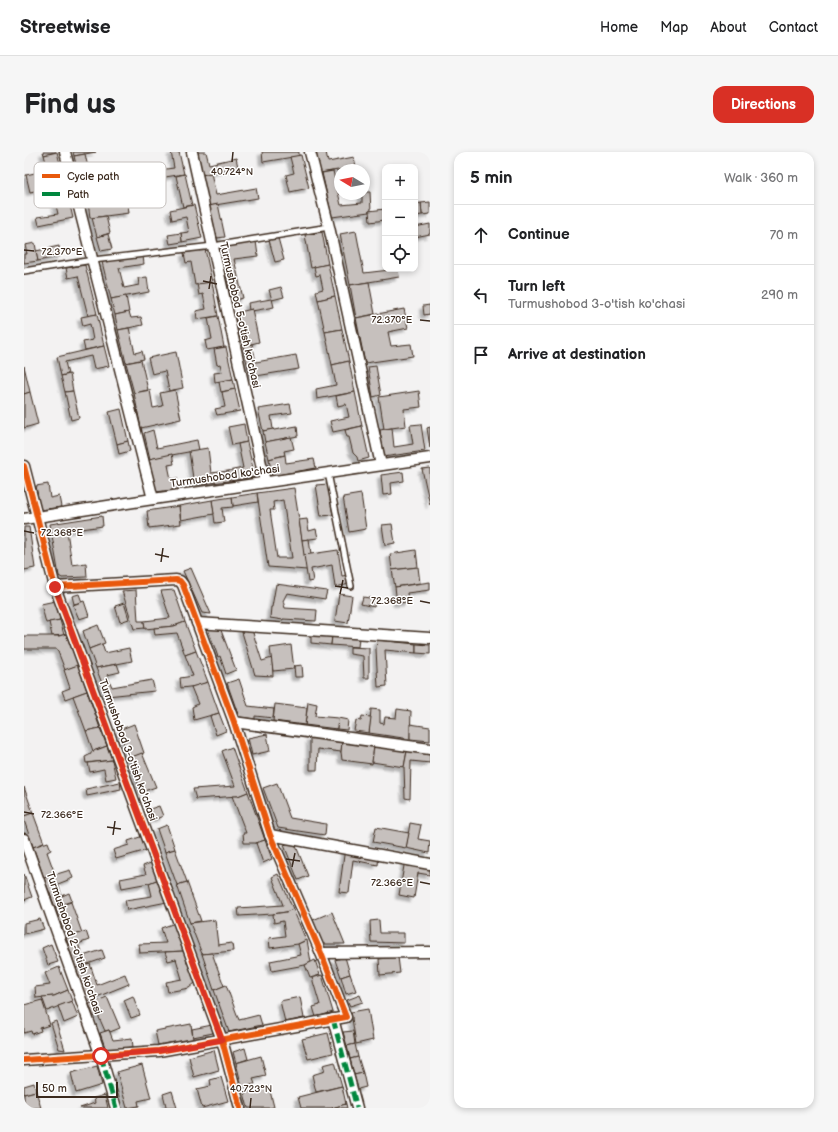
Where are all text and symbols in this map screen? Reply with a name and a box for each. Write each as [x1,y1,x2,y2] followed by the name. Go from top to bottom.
[20,16,111,39] text: Streetwise
[600,19,638,36] text: Home
[660,19,688,36] text: Map
[710,19,747,36] text: About
[769,19,818,36] text: Contact
[713,86,814,123] button: Directions
[24,88,116,121] text: Find us
[34,162,166,208] legend
[334,164,370,200] north arrow
[382,164,418,272] map controls
[382,164,418,200] button: +
[211,166,253,178] text: 40.724°N
[470,168,513,188] text: 5 min
[67,170,119,183] text: Cycle path
[724,170,798,186] text: Walk · 360 m
[67,188,89,201] text: Path
[382,200,418,236] button: −
[470,224,492,246] icon: ahead
[508,225,570,244] text: Continue
[770,227,798,243] text: 70 m
[382,236,418,272] button: locate
[217,241,263,389] street label: Turmushobod 5-o'tish ko'chasi
[42,246,83,258] text: 72.370°E
[508,277,565,296] text: Turn left
[470,284,492,306] icon: left
[761,287,798,303] text: 290 m
[508,296,685,312] text: Turmushobod 3-o'tish ko'chasi
[372,314,413,326] text: 72.370°E
[470,344,492,366] icon: arrive
[508,345,646,364] text: Arrive at destination
[169,462,281,490] street label: Turmushobod ko'chasi
[41,527,83,539] text: 72.368°E
[46,578,64,596] route end
[371,595,413,607] text: 72.368°E
[96,677,160,823] street label: Turmushobod 3-o'tish ko'chasi
[41,809,83,821] text: 72.366°E
[43,870,105,1016] street label: Turmushobod 2-o'tish ko'chasi
[371,877,413,889] text: 72.366°E
[92,1047,110,1065] route start
[36,1080,118,1099] scale bar
[42,1082,67,1095] text: 50 m
[230,1083,272,1095] text: 40.723°N

